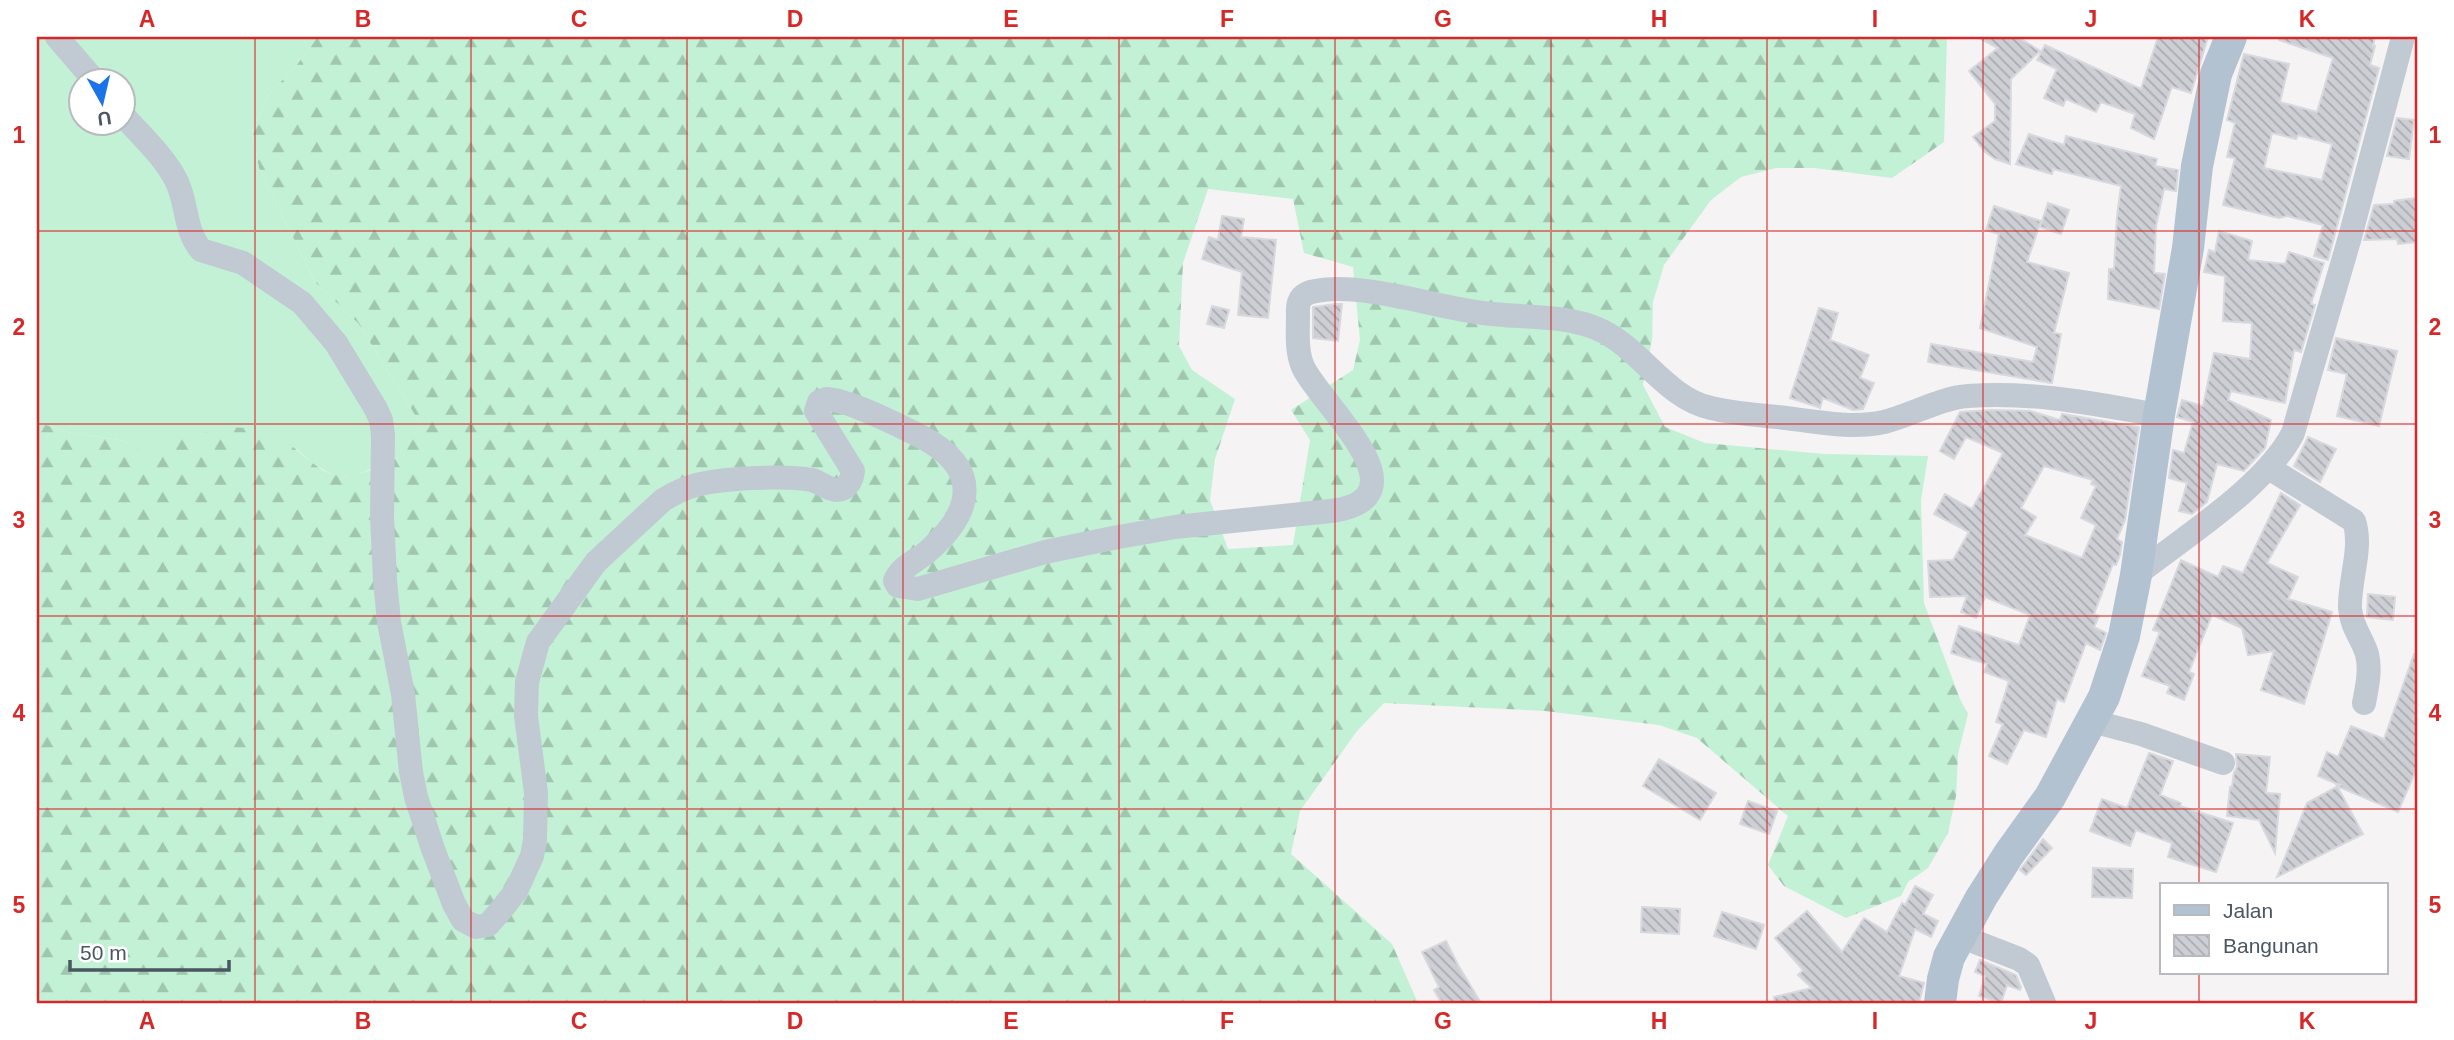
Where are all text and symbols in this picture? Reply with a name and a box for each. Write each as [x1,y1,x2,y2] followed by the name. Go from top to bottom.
[139,6,155,32] text: A
[355,6,371,32] text: B
[571,6,587,32] text: C
[787,6,803,32] text: D
[1003,6,1019,32] text: E
[1220,6,1234,32] text: F
[1434,6,1452,32] text: G
[1651,6,1667,32] text: H
[1872,6,1878,32] text: I
[2085,6,2097,32] text: J
[2299,6,2316,32] text: K
[66,66,136,136] north arrow
[96,107,113,130] text: U
[13,122,26,148] text: 1
[2429,122,2442,148] text: 1
[13,314,25,340] text: 2
[2429,314,2441,340] text: 2
[13,507,25,533] text: 3
[2429,507,2441,533] text: 3
[13,700,26,726] text: 4
[2429,700,2442,726] text: 4
[2160,883,2388,974] legend
[13,892,26,918] text: 5
[2429,892,2442,918] text: 5
[2223,899,2273,922] text: Jalan
[70,928,229,972] scale bar
[2223,934,2319,957] text: Bangunan
[80,941,127,964] text: 50 m
[139,1008,155,1034] text: A
[355,1008,371,1034] text: B
[571,1008,587,1034] text: C
[787,1008,803,1034] text: D
[1003,1008,1019,1034] text: E
[1220,1008,1234,1034] text: F
[1434,1008,1452,1034] text: G
[1651,1008,1667,1034] text: H
[1872,1008,1878,1034] text: I
[2085,1008,2097,1034] text: J
[2299,1008,2316,1034] text: K

